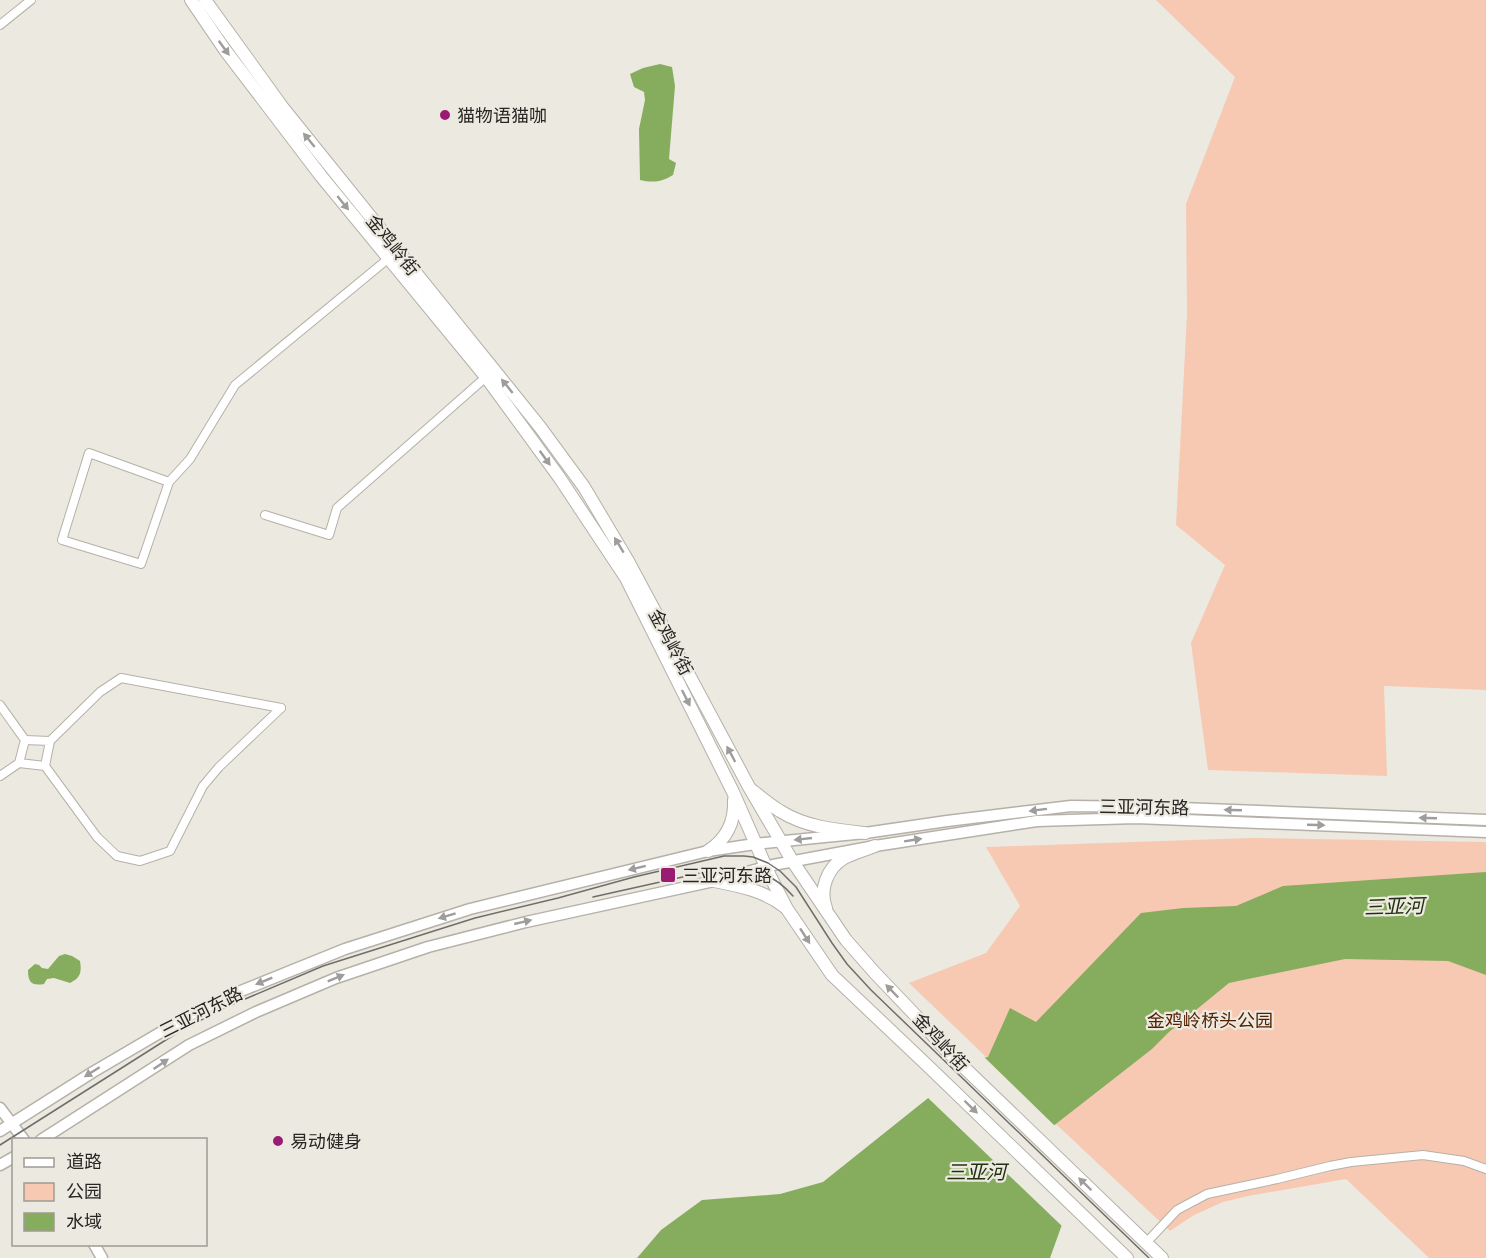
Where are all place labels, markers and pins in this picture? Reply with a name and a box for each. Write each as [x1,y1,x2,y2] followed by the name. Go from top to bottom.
[457,104,547,127] place label: 猫物语猫咖
[438,108,452,122] marker: 猫物语猫咖
[682,864,772,887] place label: 三亚河东路
[659,866,677,884] marker: 三亚河东路
[290,1130,362,1153] place label: 易动健身
[271,1134,285,1148] marker: 易动健身

